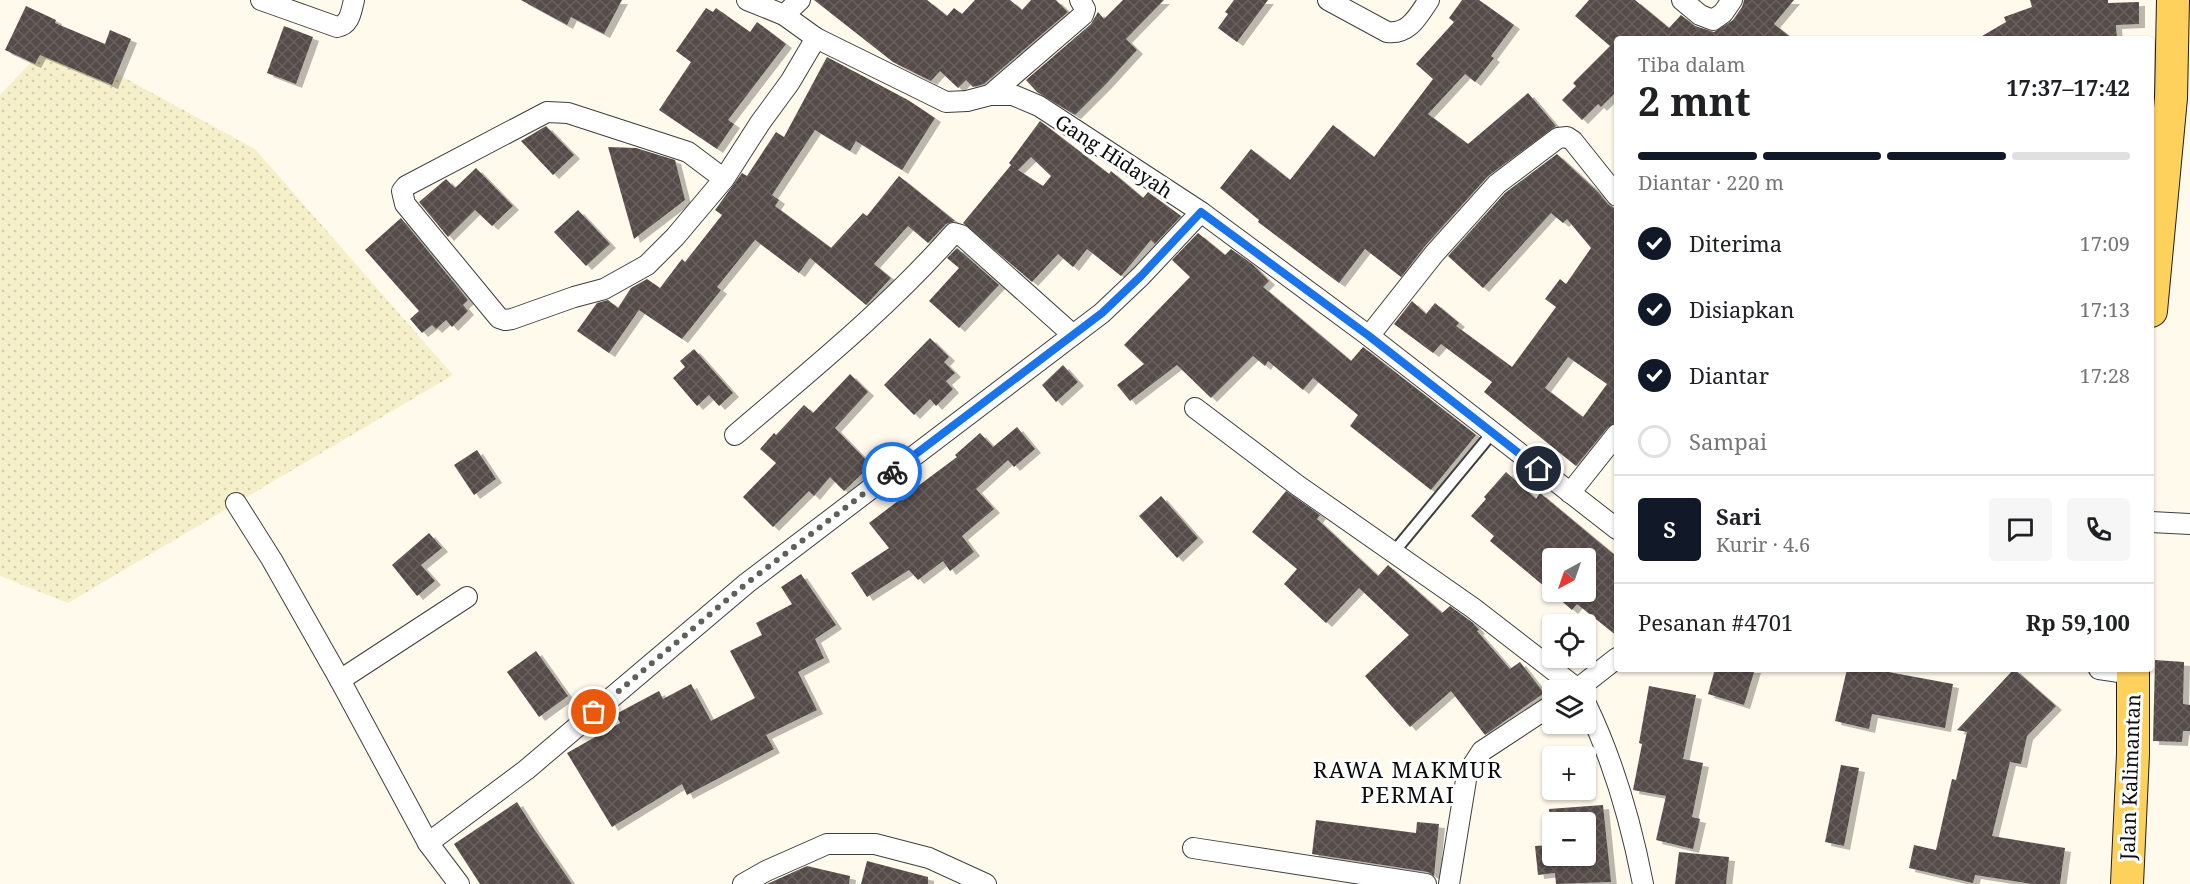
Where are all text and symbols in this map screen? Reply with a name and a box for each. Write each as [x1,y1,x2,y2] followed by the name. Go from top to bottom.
[1638,51,1745,78] text: Tiba dalam
[2006,72,2130,102] text: 17:37–17:42
[1638,74,1750,127] text: 2 mnt
[1050,108,1178,204] street label: Gang Hidayah
[1638,169,1784,196] text: Diantar · 220 m
[1638,227,1671,260] icon: check
[1689,228,1782,258] text: Diterima
[2080,230,2130,257] text: 17:09
[1638,293,1671,326] icon: check
[1689,294,1794,324] text: Disiapkan
[2080,296,2130,323] text: 17:13
[1638,359,1671,392] icon: check
[1689,360,1769,390] text: Diantar
[2080,362,2130,389] text: 17:28
[1689,426,1767,456] text: Sampai
[862,442,922,502] courier
[1513,443,1564,494] pin
[1522,452,1555,485] icon: home
[876,456,909,489] icon: bike
[1989,498,2052,561] button: chat
[2067,498,2130,561] button: phone
[1716,501,1761,531] text: Sari
[1663,514,1676,544] text: S
[1716,531,1810,558] text: Kurir · 4.6
[1542,548,1596,602] north arrow
[1542,548,1596,866] map controls
[1638,607,1793,637] text: Pesanan #4701
[2026,607,2130,637] text: Rp 59,100
[1542,614,1596,668] button: locate
[1542,680,1596,734] button: layers
[568,686,619,737] pin
[2114,693,2146,861] street label: Jalan Kalimantan
[577,695,610,728] icon: bag
[1542,746,1596,800] button: +
[1313,754,1503,809] district label: RAWA MAKMUR PERMAI
[1542,812,1596,866] button: −

